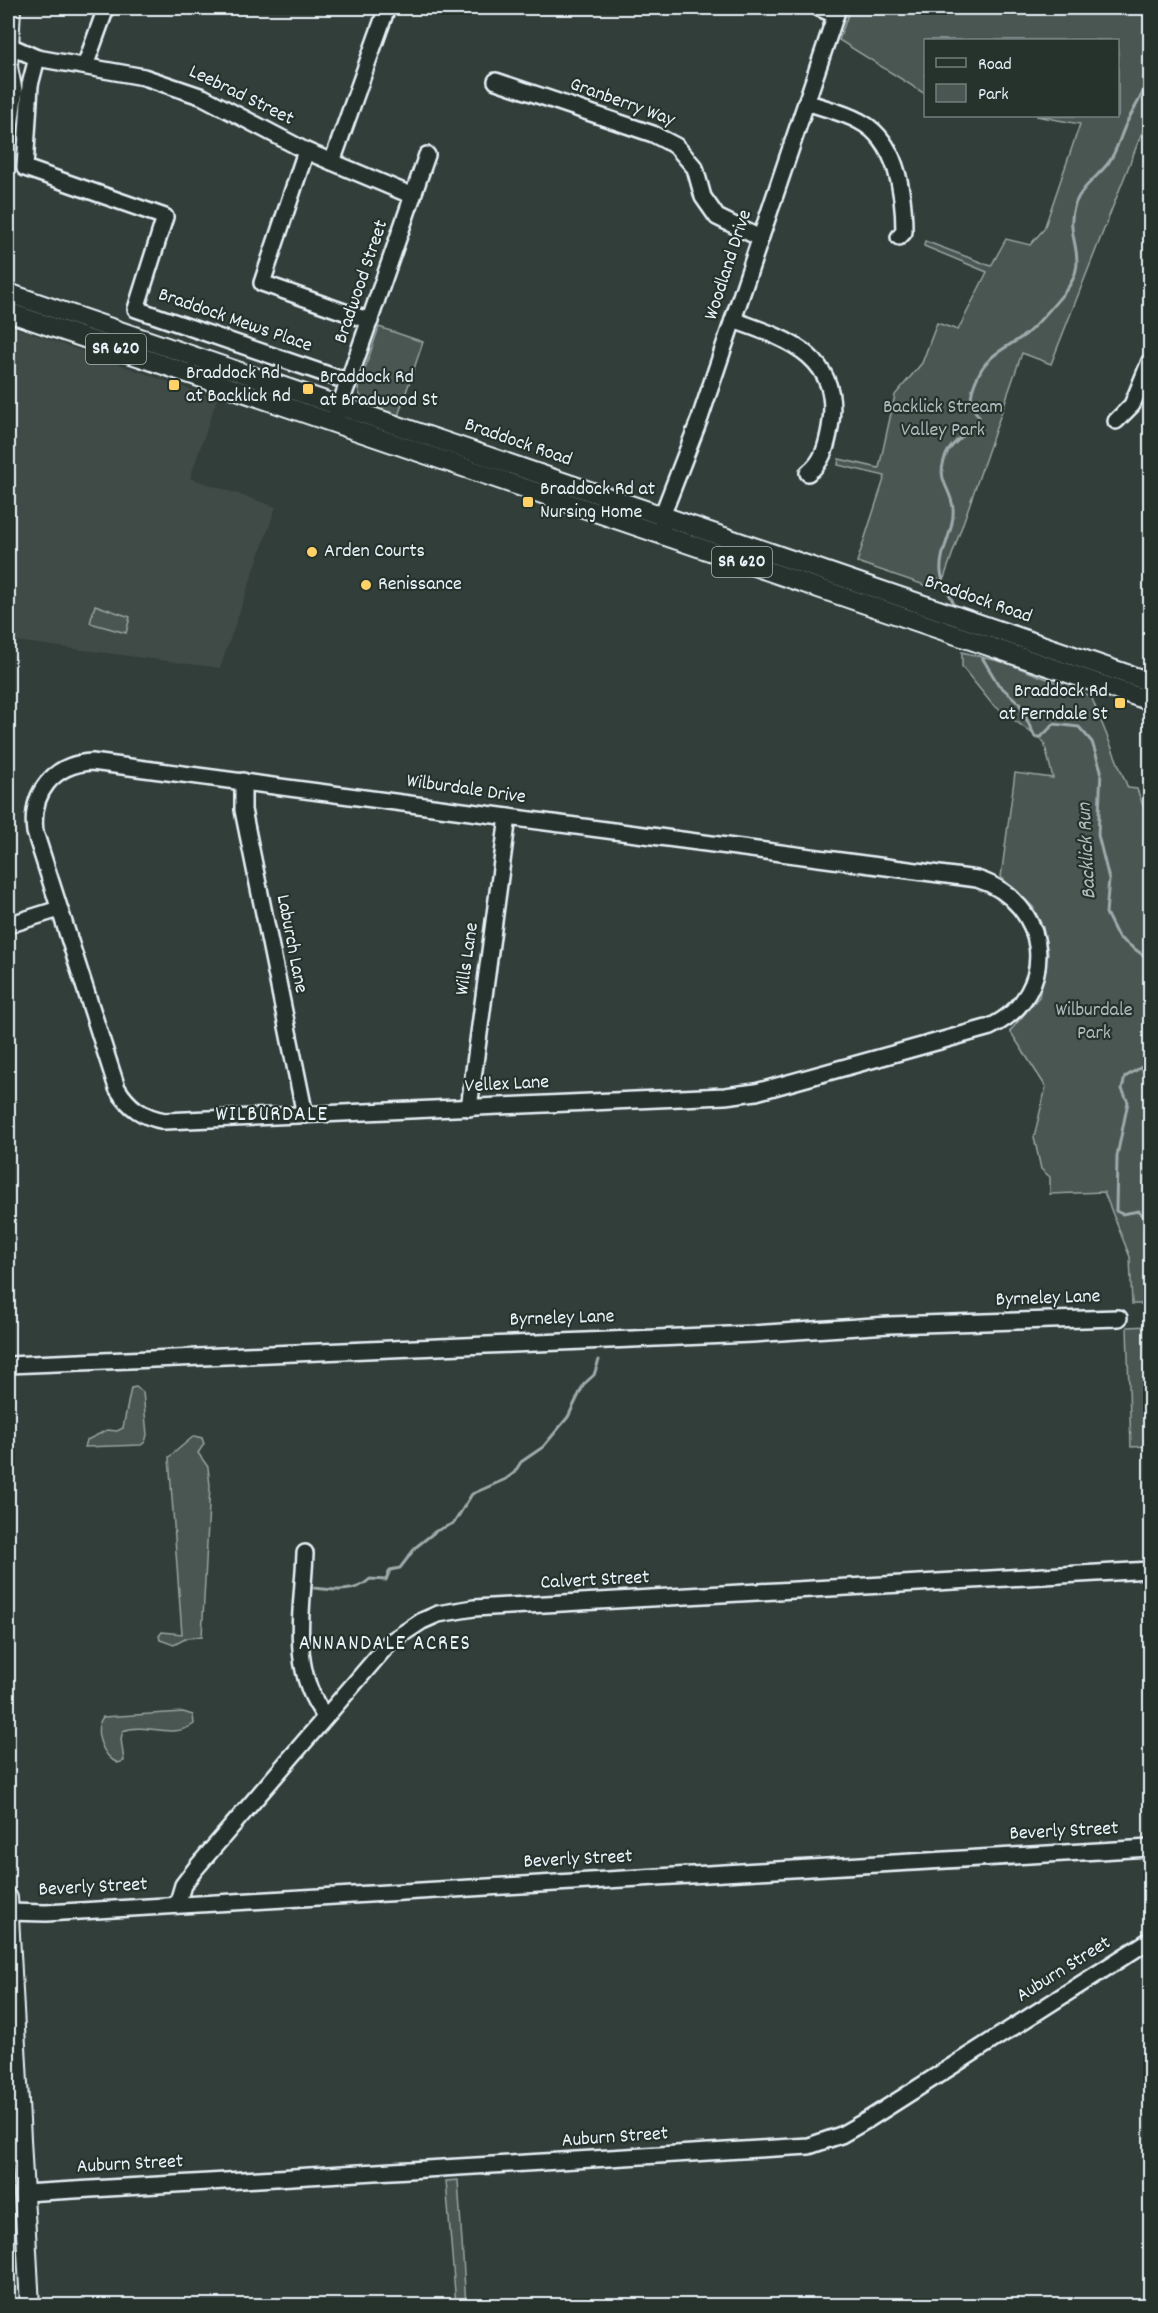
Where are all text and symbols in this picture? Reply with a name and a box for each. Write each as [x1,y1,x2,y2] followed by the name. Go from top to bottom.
[924,39,1119,117] legend
[978,53,1012,78] text: Road
[184,58,298,134] street label: Leebrad Street
[565,71,679,135] street label: Granberry Way
[978,83,1009,108] text: Park
[698,206,760,324] street label: Woodland Drive
[328,217,396,347] street label: Bradwood Street
[154,282,316,361] street label: Braddock Mews Place
[86,334,146,364] road number: SR 620
[186,360,291,411] place label: Braddock Rd at Backlick Rd
[320,364,438,415] place label: Braddock Rd at Bradwood St
[167,378,181,392] marker: Braddock Rd at Backlick Rd
[301,382,315,396] marker: Braddock Rd at Bradwood St
[883,394,1003,445] park label: Backlick Stream Valley Park
[460,412,576,474] street label: Braddock Road
[540,476,655,527] place label: Braddock Rd at Nursing Home
[521,495,535,509] marker: Braddock Rd at Nursing Home
[324,538,425,566] place label: Arden Courts
[305,545,319,559] marker: Arden Courts
[712,547,772,577] road number: SR 620
[920,569,1036,631] street label: Braddock Road
[378,571,462,599] place label: Renissance
[359,578,373,592] marker: Renissance
[999,678,1108,729] place label: Braddock Rd at Ferndale St
[1113,696,1127,710] marker: Braddock Rd at Ferndale St
[405,768,528,812] street label: Wilburdale Drive
[1070,801,1106,900] water label: Backlick Run
[268,892,314,996] street label: Laburch Lane
[449,921,487,997] street label: Wills Lane
[1056,997,1133,1048] park label: Wilburdale Park
[464,1069,550,1101] street label: Vellex Lane
[216,1101,328,1131] district label: WILBURDALE
[995,1283,1101,1315] street label: Byrneley Lane
[509,1303,615,1335] street label: Byrneley Lane
[540,1564,650,1598] street label: Calvert Street
[299,1630,471,1660] district label: ANNANDALE ACRES
[1009,1815,1119,1849] street label: Beverly Street
[523,1843,633,1877] street label: Beverly Street
[38,1871,148,1905] street label: Beverly Street
[1011,1930,1117,2010] street label: Auburn Street
[561,2120,669,2156] street label: Auburn Street
[76,2148,184,2182] street label: Auburn Street

